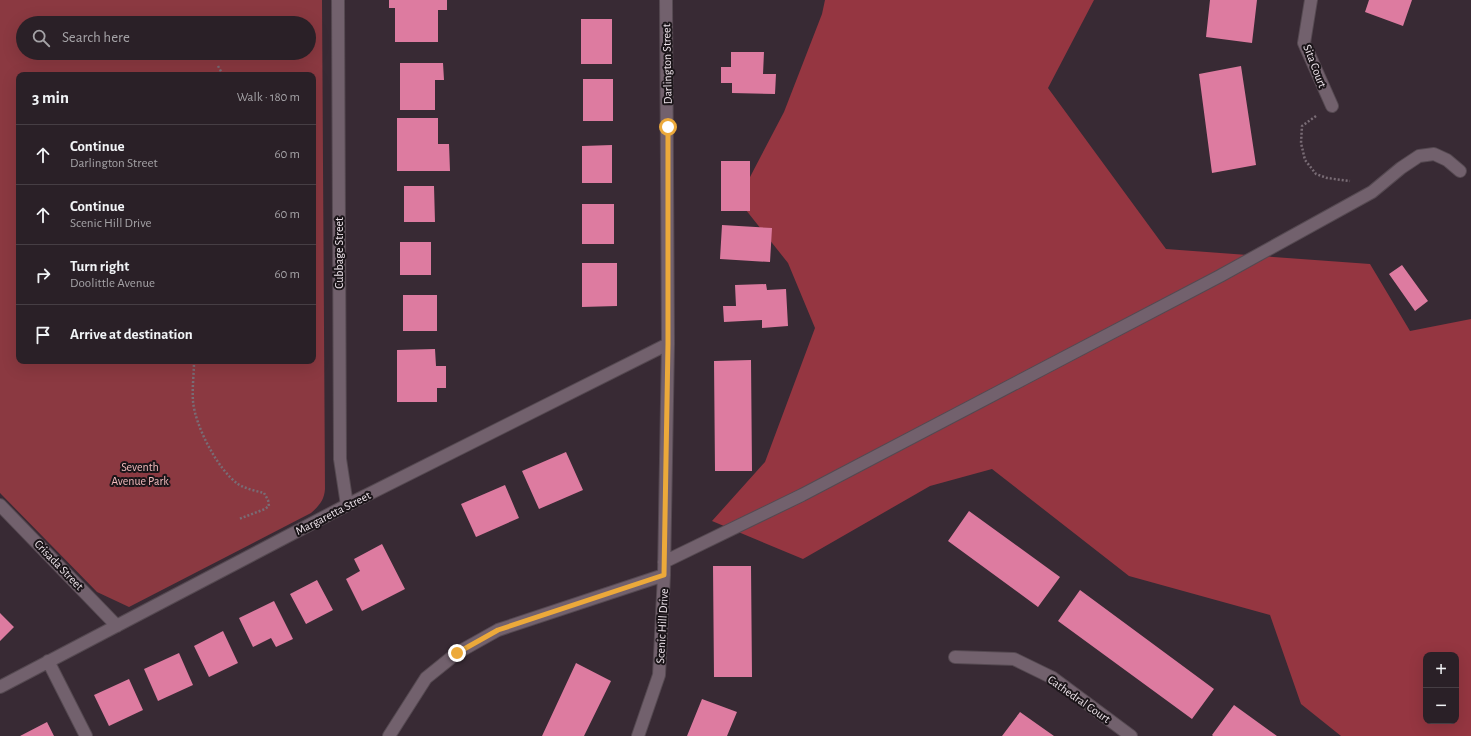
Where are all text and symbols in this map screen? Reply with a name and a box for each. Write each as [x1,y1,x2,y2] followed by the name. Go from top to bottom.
[16,16,316,60] search box
[660,23,674,105] street label: Darlington Street
[30,27,52,49] icon: search
[62,30,130,45] text: Search here
[1301,43,1329,90] street label: Sita Court
[32,89,69,106] text: 3 min
[237,91,300,104] text: Walk · 180 m
[659,118,677,136] route start
[70,139,125,154] text: Continue
[32,144,54,166] icon: ahead
[274,148,300,161] text: 60 m
[70,157,158,170] text: Darlington Street
[70,199,125,214] text: Continue
[32,204,54,226] icon: ahead
[274,208,300,221] text: 60 m
[70,217,152,230] text: Scenic Hill Drive
[333,217,345,289] street label: Cubbage Street
[70,259,129,274] text: Turn right
[32,264,54,286] icon: right
[274,268,300,281] text: 60 m
[70,277,155,290] text: Doolittle Avenue
[32,324,54,346] icon: arrive
[70,327,193,342] text: Arrive at destination
[111,461,169,487] park label: Seventh Avenue Park
[293,489,373,537] street label: Margaretta Street
[32,538,86,593] street label: Crisada Street
[654,588,670,664] street label: Scenic Hill Drive
[448,644,466,662] route end
[1423,652,1459,724] map controls
[1423,652,1459,688] button: +
[1045,673,1113,725] street label: Cathedral Court
[1423,688,1459,724] button: −

